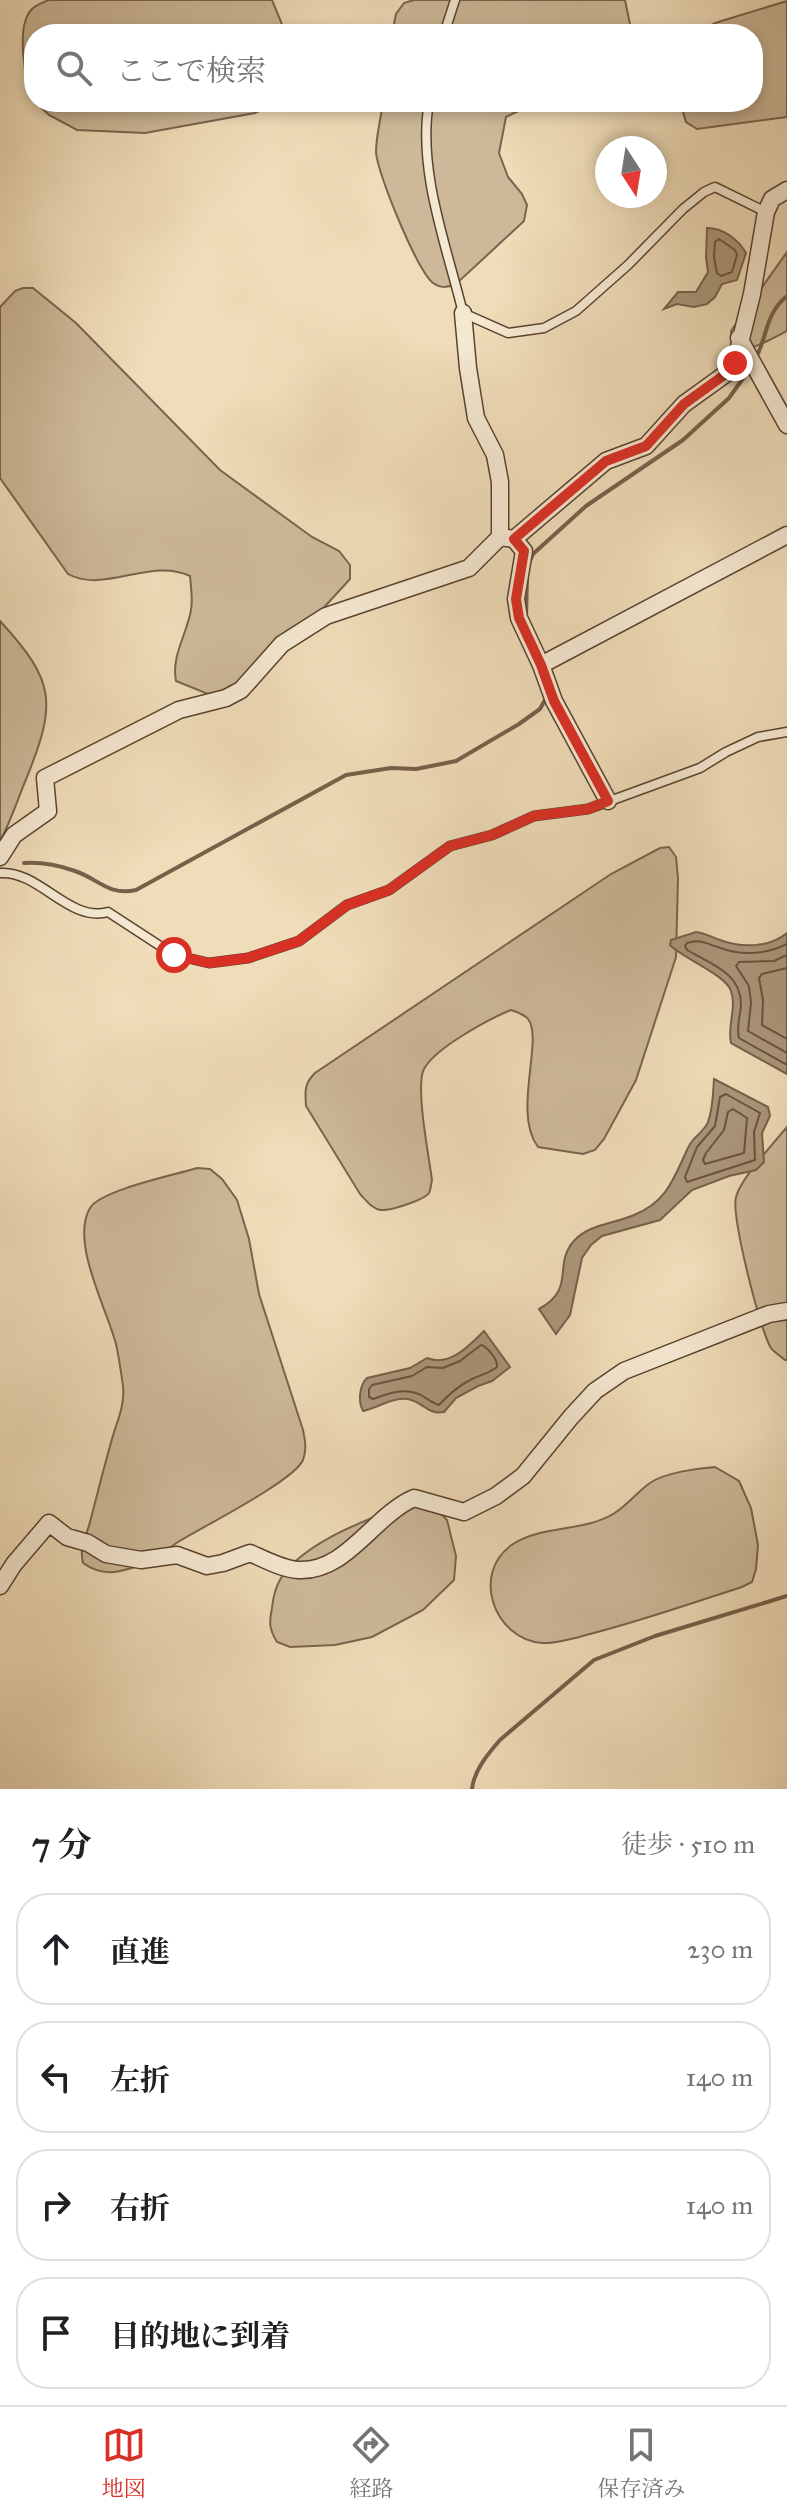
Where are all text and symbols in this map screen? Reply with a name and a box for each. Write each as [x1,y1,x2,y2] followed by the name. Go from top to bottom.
[24,24,763,112] search box
[52,46,96,90] icon: search
[116,53,266,89] text: ここで検索
[595,136,667,208] north arrow
[717,345,753,381] route end
[156,937,192,973] route start
[32,1824,91,1865] text: 7 分
[621,1828,755,1860] text: 徒歩 · 510 m
[34,1927,78,1971] icon: ahead
[687,1933,753,1965] text: 230 m
[110,1934,170,1970] text: 直進
[34,2055,78,2099] icon: left
[686,2061,753,2093] text: 140 m
[110,2062,170,2098] text: 左折
[34,2183,78,2227] icon: right
[686,2189,753,2221] text: 140 m
[110,2190,170,2226] text: 右折
[34,2311,78,2355] icon: arrive
[110,2318,290,2354] text: 目的地に到着
[102,2423,146,2502] tab: 地図
[349,2423,393,2502] tab: 経路
[597,2423,685,2502] tab: 保存済み

